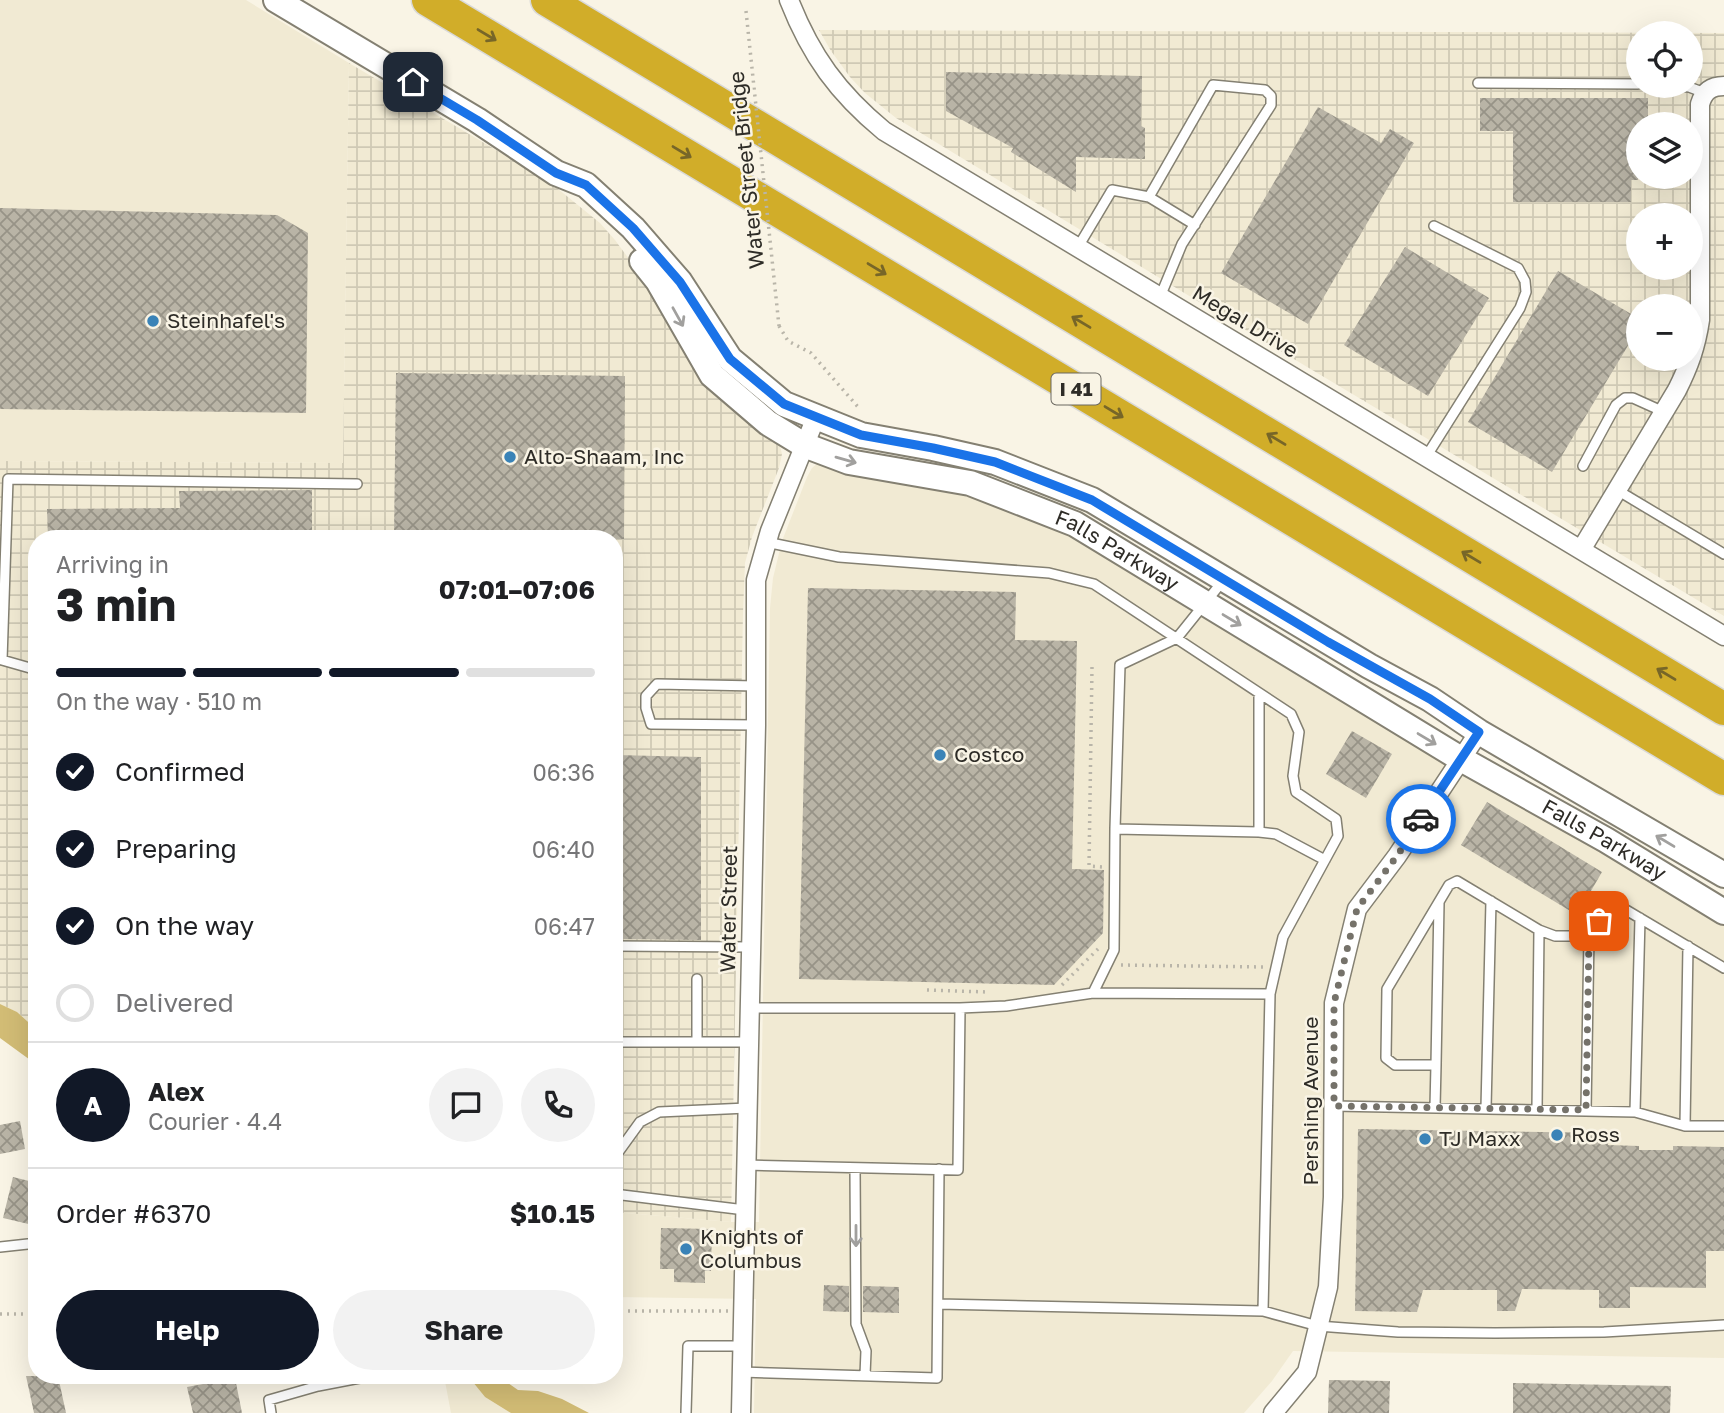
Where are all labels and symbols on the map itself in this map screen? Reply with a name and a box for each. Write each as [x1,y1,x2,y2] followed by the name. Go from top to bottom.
[476,28,496,42] one-way arrow
[383,52,443,112] pin
[723,70,769,270] street label: Water Street Bridge
[671,146,691,160] one-way arrow
[866,263,886,277] one-way arrow
[1188,279,1303,363] street label: Megal Drive
[167,307,285,333] place label: Steinhafel's
[671,307,685,327] one-way arrow
[145,313,161,329] marker: Steinhafel's
[1071,315,1091,329] one-way arrow
[1052,374,1100,404] road number: I 41
[1103,405,1123,419] one-way arrow
[1266,432,1286,446] one-way arrow
[524,443,684,469] place label: Alto-Shaam, Inc
[502,449,518,465] marker: Alto-Shaam, Inc
[835,454,857,467] one-way arrow
[1052,504,1184,596] street label: Falls Parkway
[1461,550,1481,564] one-way arrow
[1222,613,1242,627] one-way arrow
[1656,667,1676,681] one-way arrow
[1416,732,1436,746] one-way arrow
[954,741,1024,767] place label: Costco
[932,747,948,763] marker: Costco
[1386,784,1456,854] courier
[1538,793,1672,886] street label: Falls Parkway
[1656,833,1676,847] one-way arrow
[714,845,742,973] street label: Water Street
[1569,891,1629,951] pin
[1297,1017,1323,1185] street label: Pershing Avenue
[1571,1121,1620,1147] place label: Ross
[1439,1125,1521,1151] place label: TJ Maxx
[1549,1127,1565,1143] marker: Ross
[1417,1131,1433,1147] marker: TJ Maxx
[700,1223,804,1273] place label: Knights of Columbus
[849,1224,863,1247] one-way arrow
[678,1241,694,1257] marker: Knights of Columbus

